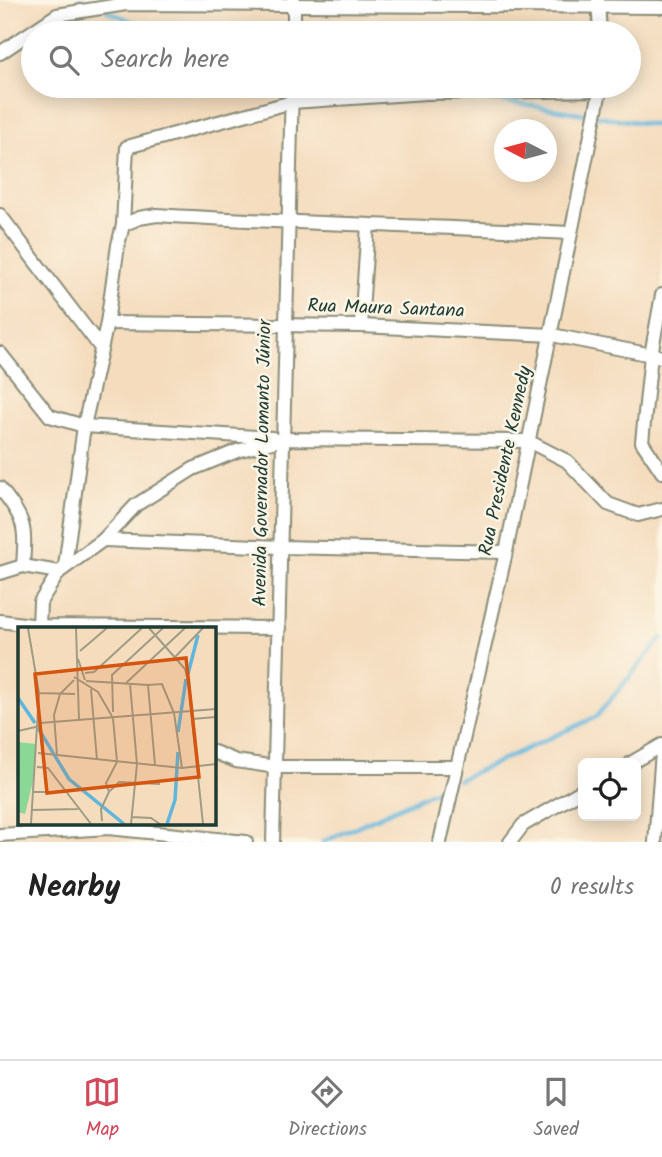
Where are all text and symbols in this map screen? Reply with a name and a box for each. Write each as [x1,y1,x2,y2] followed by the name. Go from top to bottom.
[21,21,641,98] search box
[101,39,229,81] text: Search here
[45,41,83,79] icon: search
[494,119,557,182] north arrow
[307,291,465,327] street label: Rua Maura Santana
[245,317,281,607] street label: Avenida Governador Lomanto Júnior
[471,362,541,559] street label: Rua Presidente Kennedy
[18,627,215,824] inset map
[578,758,641,821] map controls
[578,758,641,821] button: locate
[28,864,120,912] text: Nearby
[550,870,634,906] text: 0 results
[83,1073,121,1145] tab: Map
[288,1073,367,1145] tab: Directions
[534,1073,579,1145] tab: Saved

